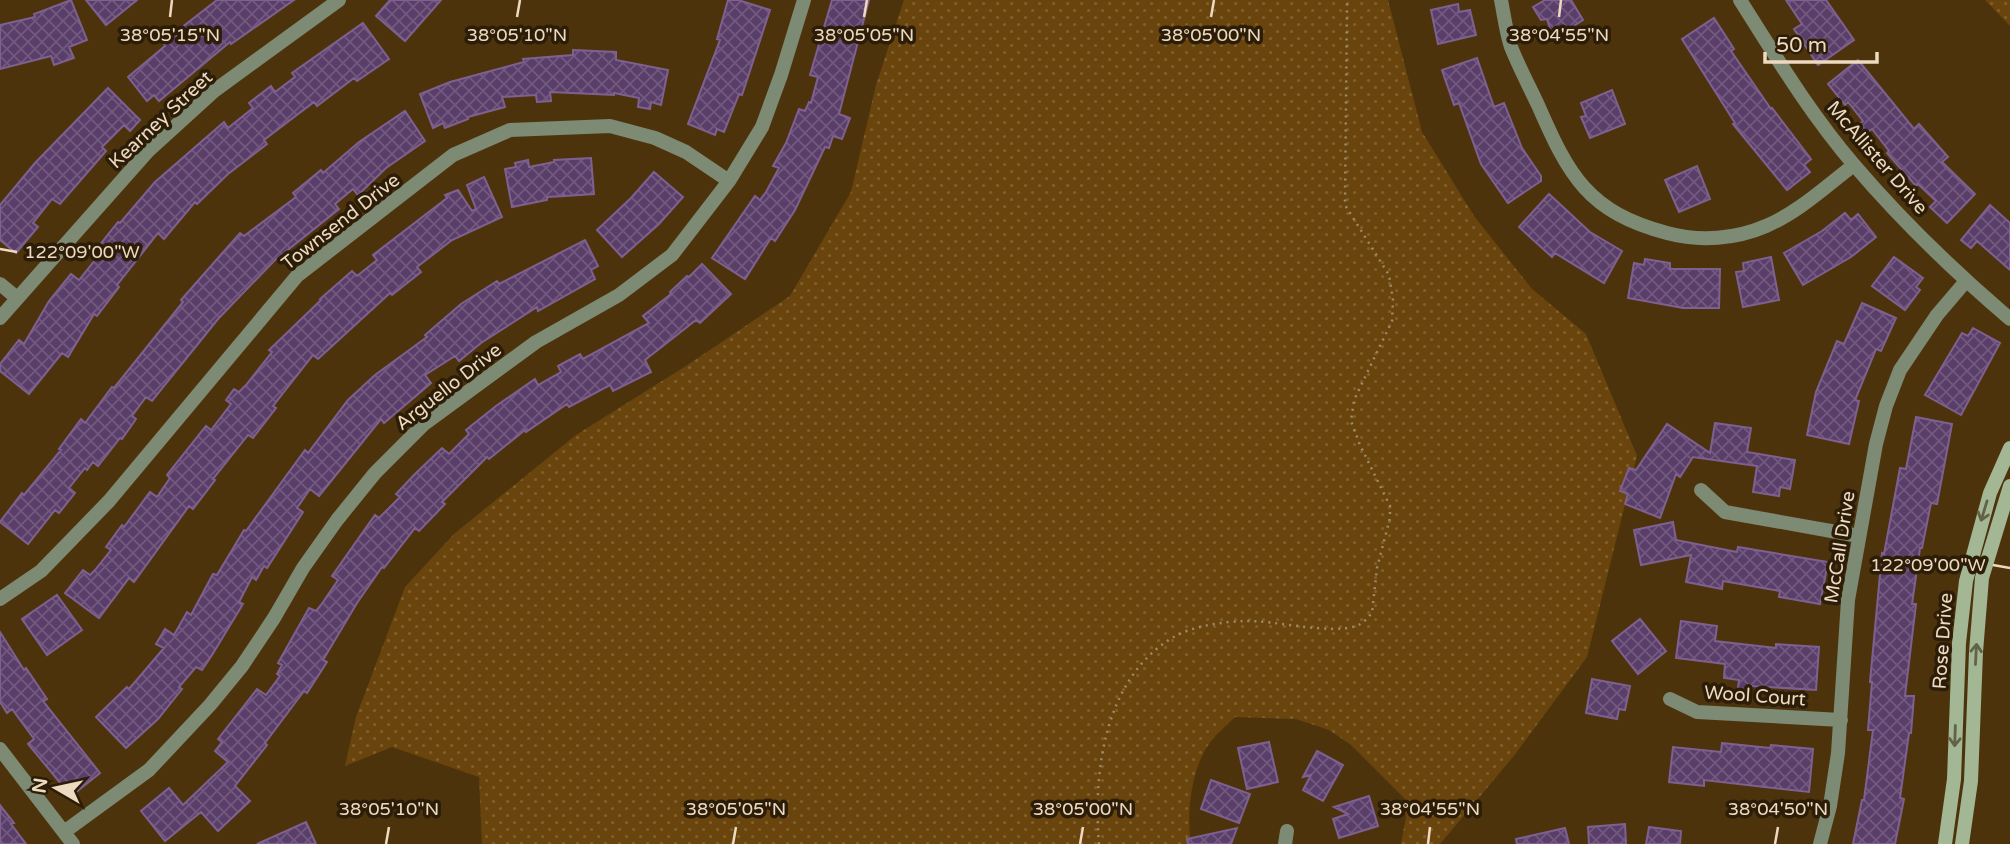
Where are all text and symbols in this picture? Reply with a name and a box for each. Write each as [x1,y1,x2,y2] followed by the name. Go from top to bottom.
[1765,21,1877,65] scale bar
[120,24,220,46] text: 38°05'15"N
[467,24,567,46] text: 38°05'10"N
[814,24,914,46] text: 38°05'05"N
[1161,24,1261,46] text: 38°05'00"N
[1509,24,1609,46] text: 38°04'55"N
[1776,33,1827,58] text: 50 m
[104,66,217,173] street label: Kearney Street
[1822,97,1932,219] street label: McAllister Drive
[277,169,404,275] street label: Townsend Drive
[24,241,140,263] text: 122°09'00"W
[391,339,506,435] street label: Arguello Drive
[1820,490,1860,605] street label: McCall Drive
[1977,500,1990,522] one-way arrow
[1870,554,1986,576] text: 122°09'00"W
[1929,592,1957,690] street label: Rose Drive
[1969,643,1982,666] one-way arrow
[1703,681,1806,711] street label: Wool Court
[1949,724,1962,747] one-way arrow
[21,753,91,823] north arrow
[28,776,52,795] text: N
[339,798,439,820] text: 38°05'10"N
[686,798,786,820] text: 38°05'05"N
[1033,798,1133,820] text: 38°05'00"N
[1380,798,1480,820] text: 38°04'55"N
[1728,798,1828,820] text: 38°04'50"N

